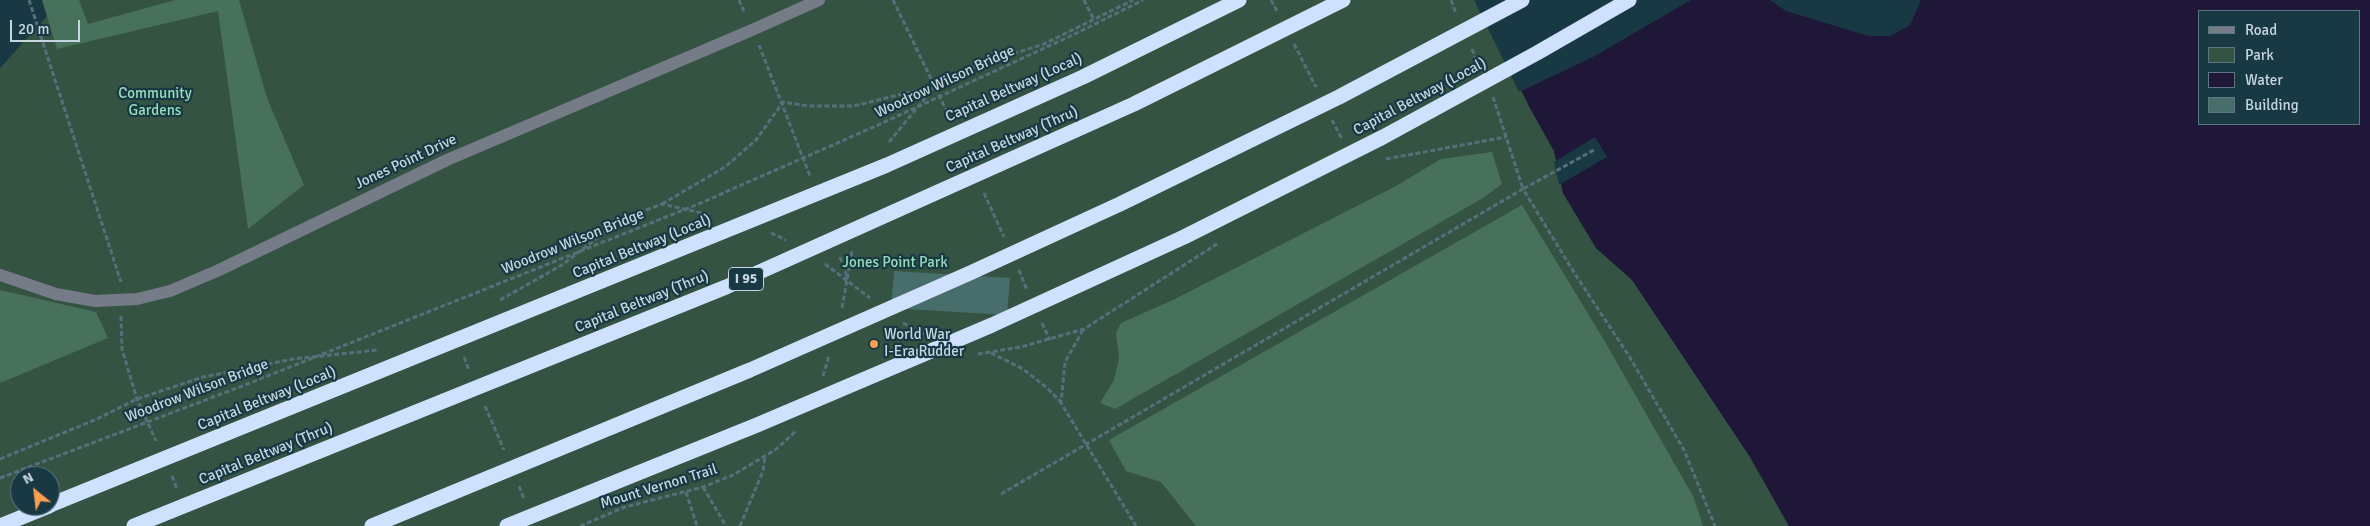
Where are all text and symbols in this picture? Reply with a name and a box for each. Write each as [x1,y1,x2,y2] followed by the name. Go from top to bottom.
[12,10,82,42] scale bar
[2198,10,2360,125] legend
[18,20,49,38] text: 20 m
[2245,21,2277,39] text: Road
[872,42,1018,122] street label: Woodrow Wilson Bridge
[2245,46,2274,64] text: Park
[943,50,1085,126] street label: Capital Beltway (Local)
[1351,54,1489,140] street label: Capital Beltway (Local)
[2245,71,2283,89] text: Water
[118,85,192,120] park label: Community Gardens
[2245,96,2299,114] text: Building
[943,103,1081,177] street label: Capital Beltway (Thru)
[352,131,460,193] street label: Jones Point Drive
[499,205,647,279] street label: Woodrow Wilson Bridge
[570,211,714,283] street label: Capital Beltway (Local)
[842,254,948,272] park label: Jones Point Park
[572,267,712,337] street label: Capital Beltway (Thru)
[728,268,764,290] road number: I 95
[884,326,964,361] place label: World War I-Era Rudder
[868,338,880,350] marker: World War I-Era Rudder
[123,355,271,427] street label: Woodrow Wilson Bridge
[195,363,339,435] street label: Capital Beltway (Local)
[196,419,336,489] street label: Capital Beltway (Thru)
[598,461,720,513] street label: Mount Vernon Trail
[10,466,60,516] north arrow
[20,469,36,488] text: N

